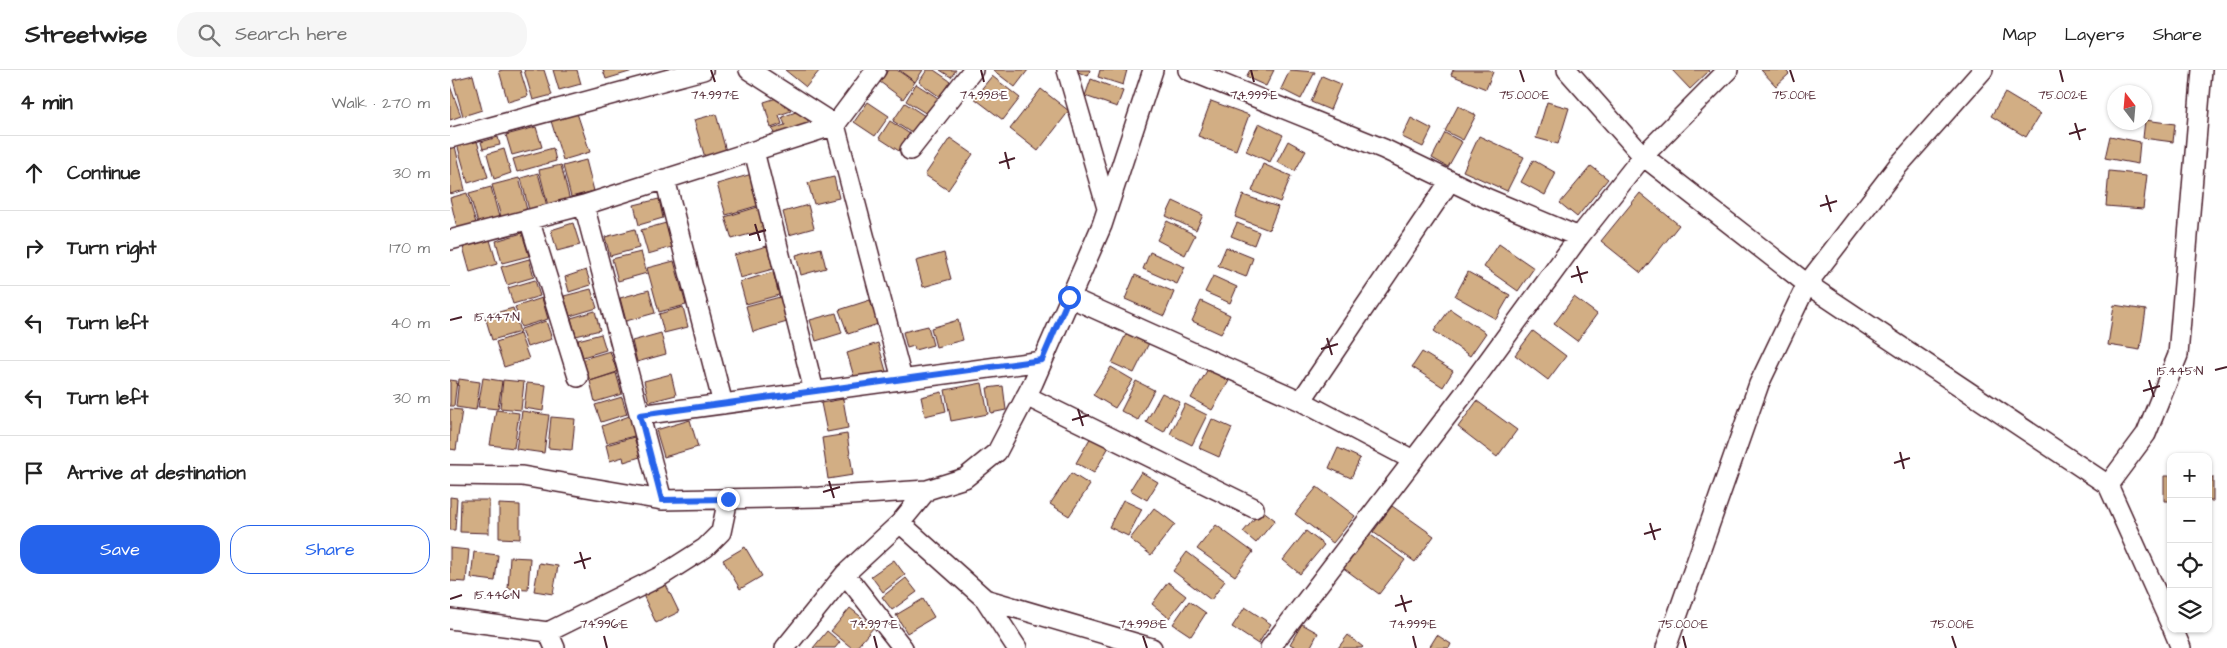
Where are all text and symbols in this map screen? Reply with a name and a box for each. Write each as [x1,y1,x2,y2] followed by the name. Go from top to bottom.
[177,12,527,57] search box
[25,18,147,52] text: Streetwise
[195,21,223,49] icon: search
[235,21,347,48] text: Search here
[2002,22,2036,47] text: Map
[2064,22,2125,47] text: Layers
[2153,22,2202,47] text: Share
[2107,85,2152,130] north arrow
[691,87,739,104] text: 74.997°E
[960,87,1008,104] text: 74.998°E
[1230,87,1278,104] text: 74.999°E
[1499,87,1549,104] text: 75.000°E
[1772,87,1816,104] text: 75.001°E
[2038,87,2088,104] text: 75.002°E
[20,88,73,117] text: 4 min
[331,92,430,114] text: Walk · 270 m
[20,159,48,187] icon: ahead
[67,160,141,187] text: Continue
[393,162,430,184] text: 30 m
[20,234,48,262] icon: right
[67,235,156,262] text: Turn right
[389,237,430,259] text: 170 m
[1058,286,1081,309] route start
[20,309,48,337] icon: left
[474,309,520,326] text: 15.447°N
[67,310,148,337] text: Turn left
[390,312,430,334] text: 40 m
[2157,363,2204,380] text: 15.445°N
[20,384,48,412] icon: left
[67,385,148,412] text: Turn left
[393,387,430,409] text: 30 m
[2167,453,2212,633] map controls
[2167,453,2212,498] button: +
[20,459,48,487] icon: arrive
[67,460,246,487] text: Arrive at destination
[717,488,740,511] route end
[2167,498,2212,543] button: −
[20,525,220,574] button: Save
[230,525,430,574] button: Share
[2167,543,2212,588] button: locate
[474,587,520,604] text: 15.446°N
[2167,588,2212,633] button: layers
[580,616,628,633] text: 74.996°E
[850,616,898,633] text: 74.997°E
[1119,616,1167,633] text: 74.998°E
[1389,616,1437,633] text: 74.999°E
[1658,616,1708,633] text: 75.000°E
[1930,616,1974,633] text: 75.001°E

